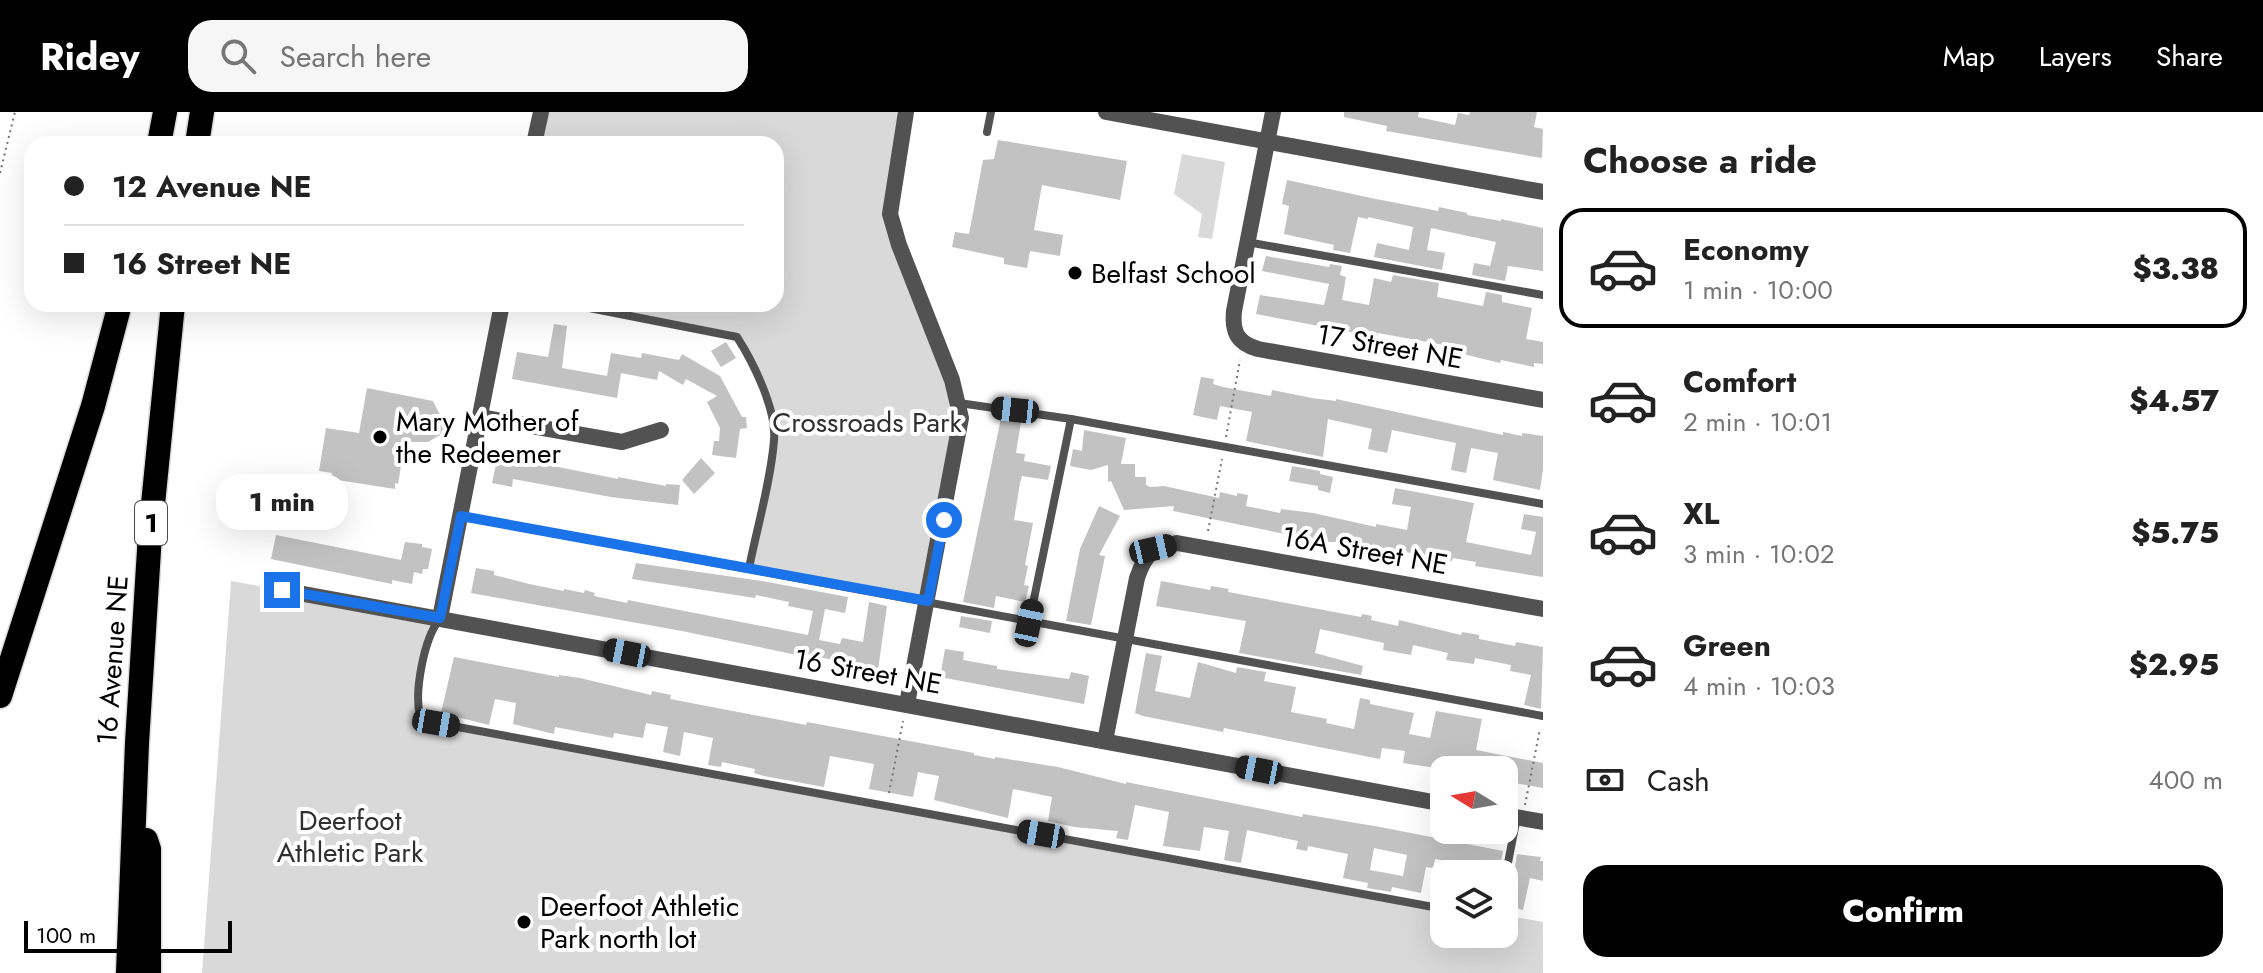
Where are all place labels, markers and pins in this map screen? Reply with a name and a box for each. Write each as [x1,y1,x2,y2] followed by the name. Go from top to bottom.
[1091,253,1256,294] place label: Belfast School
[1066,264,1084,282] marker: Belfast School
[396,401,579,474] place label: Mary Mother of the Redeemer
[371,428,389,446] marker: Mary Mother of the Redeemer
[540,886,739,959] place label: Deerfoot Athletic Park north lot
[515,913,533,931] marker: Deerfoot Athletic Park north lot

